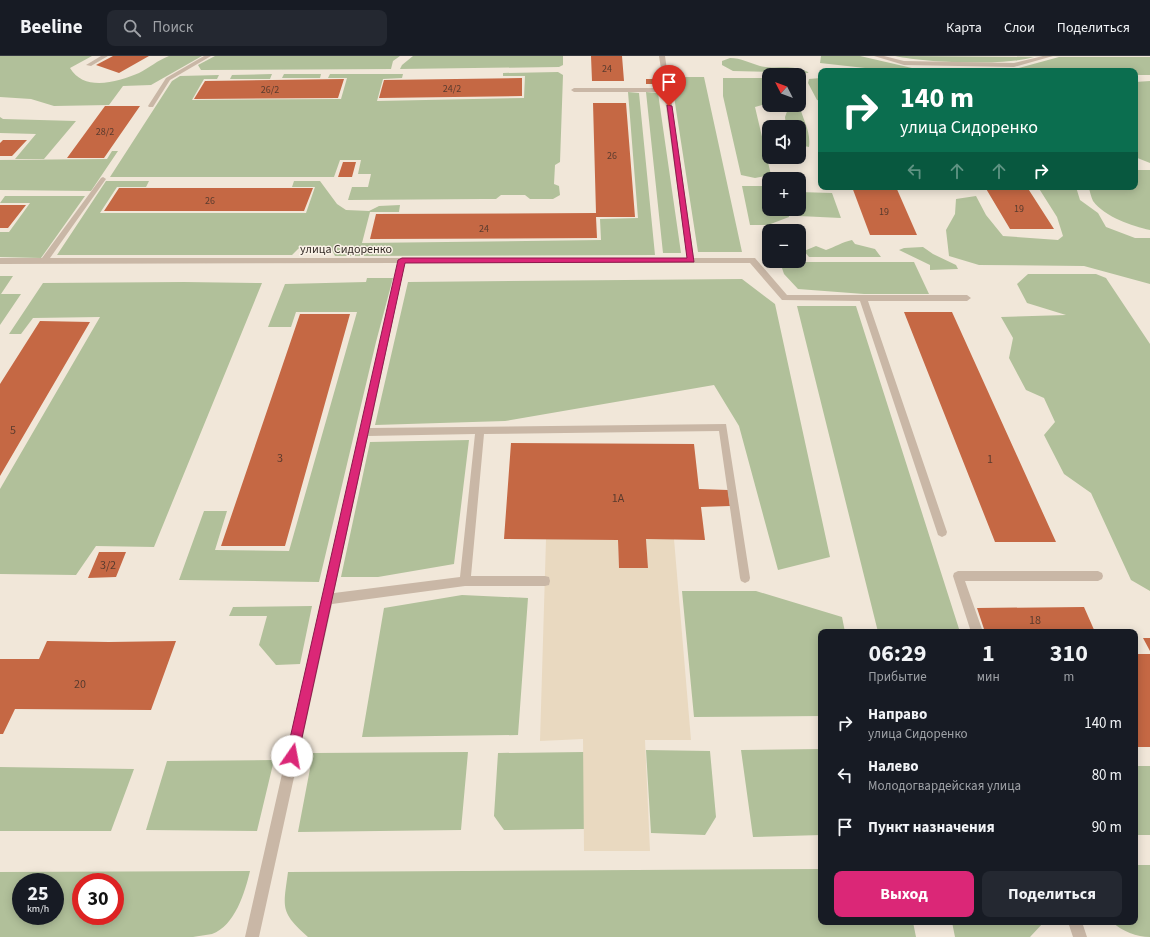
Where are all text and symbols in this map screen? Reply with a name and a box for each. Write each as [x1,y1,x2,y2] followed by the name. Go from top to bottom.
[107,10,387,46] search box
[20,14,83,41] text: Beeline
[121,17,143,39] icon: search
[153,17,193,38] text: Поиск
[946,18,982,38] text: Карта
[1004,18,1035,38] text: Слои
[1057,18,1130,38] text: Поделиться
[602,62,612,76] house number: 24
[652,65,686,106] pin
[762,68,806,112] north arrow
[762,68,806,268] map controls
[658,71,680,93] icon: arrive
[900,78,974,118] text: 140 m
[443,82,461,96] house number: 24/2
[261,83,279,97] house number: 26/2
[834,84,886,136] icon: right
[900,115,1038,140] text: улица Сидоренко
[762,120,806,164] button: sound
[96,125,114,139] house number: 28/2
[607,149,617,163] house number: 26
[904,160,926,182] icon: left
[946,160,968,182] icon: ahead
[988,160,1010,182] icon: ahead
[1030,160,1052,182] icon: right
[762,172,806,216] button: +
[205,194,215,208] house number: 26
[1014,202,1024,216] house number: 19
[879,205,889,219] house number: 19
[479,222,489,236] house number: 24
[762,224,806,268] button: −
[300,241,392,258] street label: улица Сидоренко
[10,422,16,439] house number: 5
[277,450,283,467] house number: 3
[987,451,993,468] house number: 1
[612,490,625,507] house number: 1А
[100,557,116,574] house number: 3/2
[1029,612,1041,629] house number: 18
[868,636,926,671] text: 06:29
[982,636,995,671] text: 1
[1050,636,1088,671] text: 310
[868,668,927,686] text: Прибытие
[977,668,1000,686] text: мин
[1063,668,1074,686] text: m
[74,676,86,693] house number: 20
[868,704,927,725] text: Направо
[834,712,856,734] icon: right
[1084,713,1122,734] text: 140 m
[868,725,968,743] text: улица Сидоренко
[271,735,313,777] position arrow
[868,756,919,777] text: Налево
[834,764,856,786] icon: left
[1092,765,1122,786] text: 80 m
[868,777,1021,795] text: Молодогвардейская улица
[834,816,856,838] icon: arrive
[868,817,995,838] text: Пункт назначения
[1092,817,1122,838] text: 90 m
[834,871,974,917] button: Выход
[982,871,1122,917] button: Поделиться
[72,873,124,925] speed limit sign: 30
[27,880,49,908] text: 25
[27,902,49,916] text: km/h

